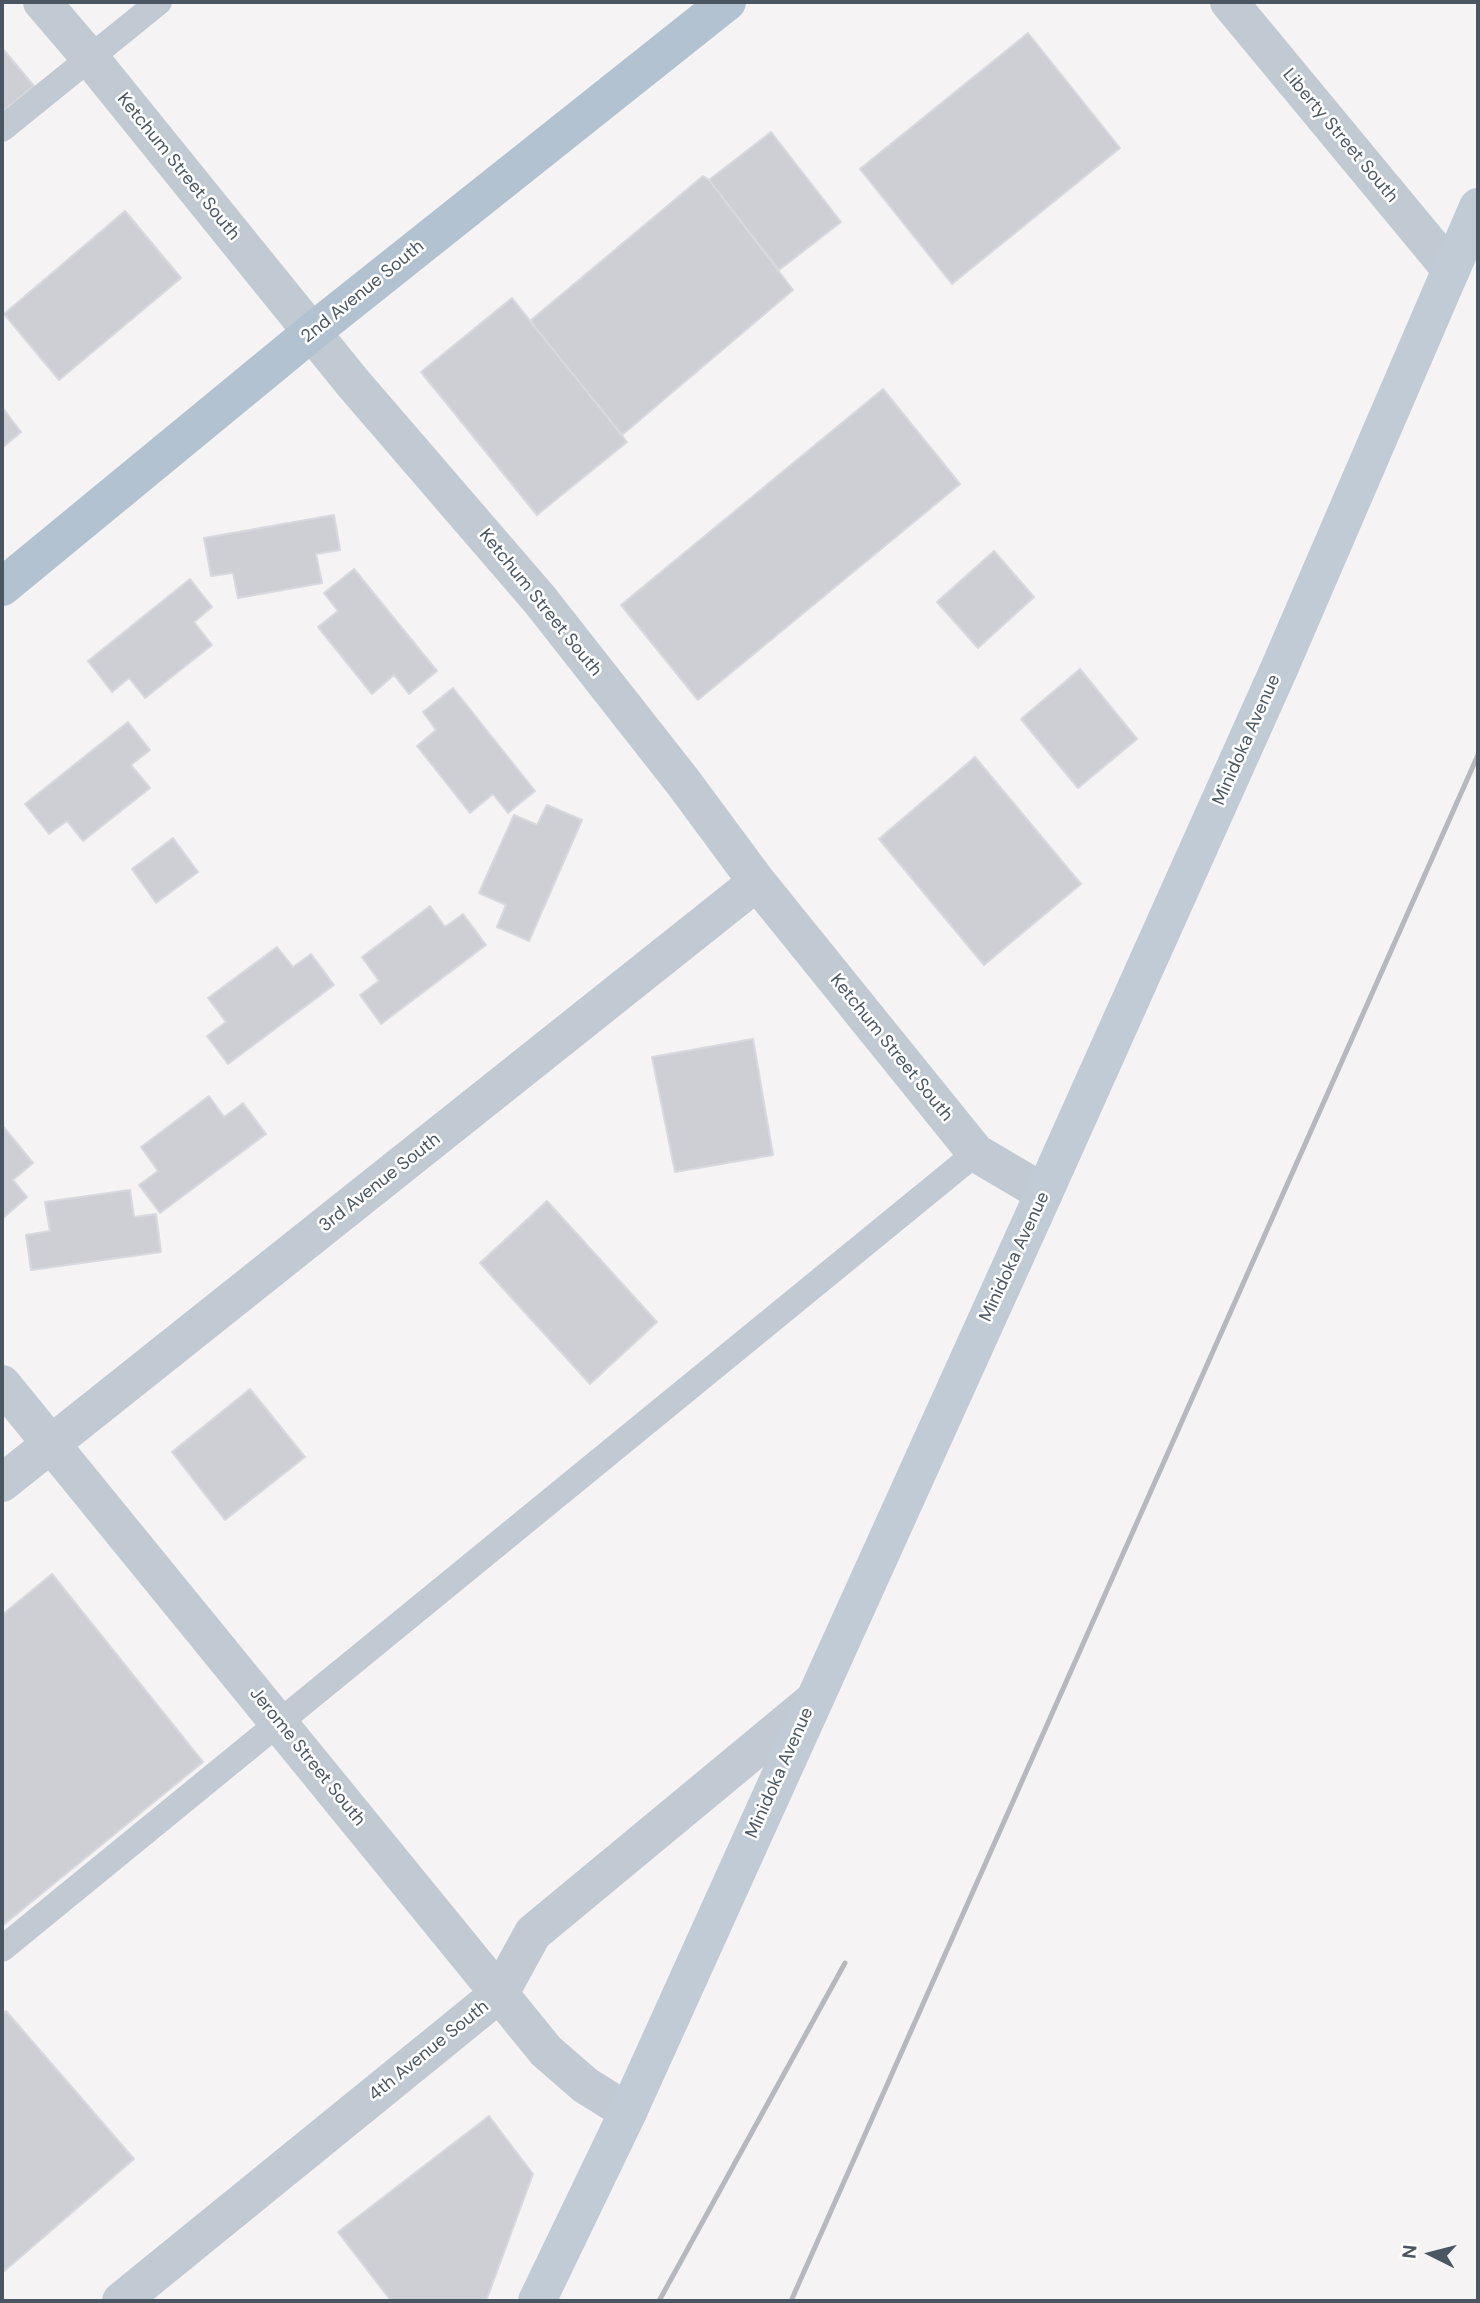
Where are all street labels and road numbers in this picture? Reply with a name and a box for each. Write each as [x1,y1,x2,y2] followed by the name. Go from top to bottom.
[1278,65,1402,207] street label: Liberty Street South
[112,89,244,245] street label: Ketchum Street South
[297,236,429,348] street label: 2nd Avenue South
[474,525,606,681] street label: Ketchum Street South
[1208,671,1286,809] street label: Minidoka Avenue
[825,970,957,1126] street label: Ketchum Street South
[315,1129,445,1237] street label: 3rd Avenue South
[975,1189,1055,1325] street label: Minidoka Avenue
[245,1683,369,1831] street label: Jerome Street South
[741,1704,819,1842] street label: Minidoka Avenue
[365,1996,493,2106] street label: 4th Avenue South

